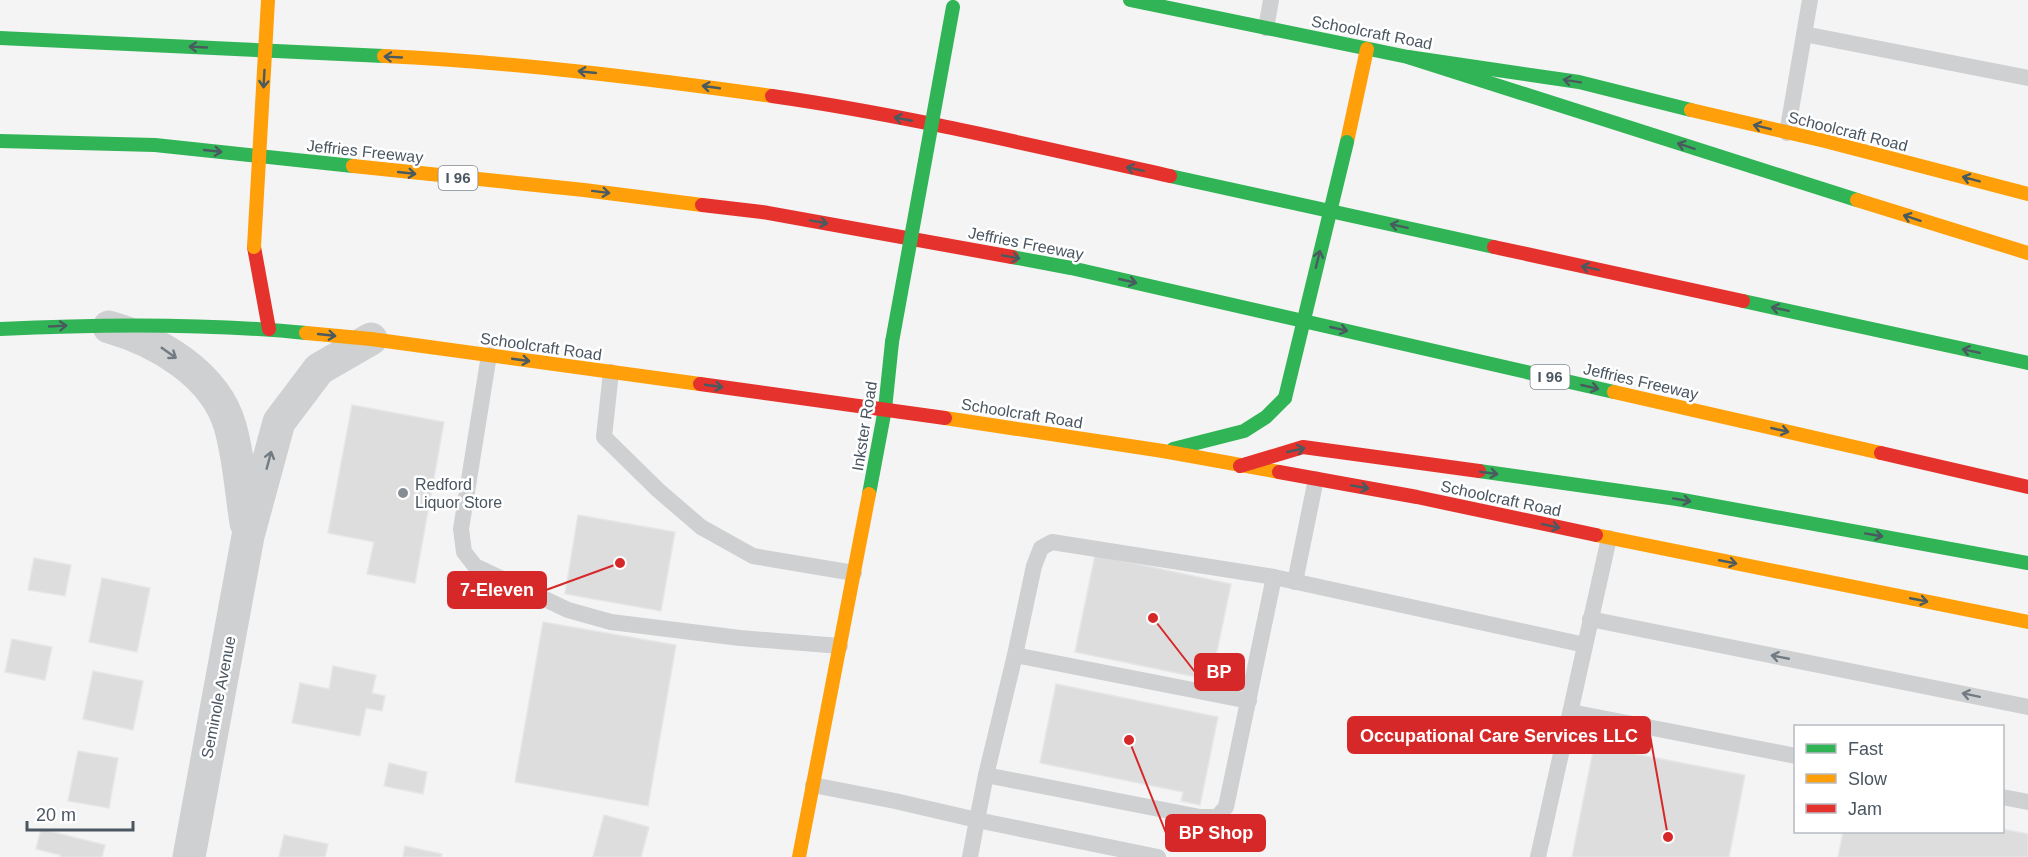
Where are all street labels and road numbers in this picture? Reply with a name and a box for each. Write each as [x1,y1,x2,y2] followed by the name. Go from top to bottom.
[1310,12,1434,53] street label: Schoolcraft Road
[1786,108,1909,155] street label: Schoolcraft Road
[306,137,424,166] street label: Jeffries Freeway
[438,166,478,190] road number: I 96
[967,224,1085,263] street label: Jeffries Freeway
[479,330,603,363] street label: Schoolcraft Road
[1582,360,1700,403] street label: Jeffries Freeway
[1530,365,1570,389] road number: I 96
[849,380,880,472] street label: Inkster Road
[960,395,1084,431] street label: Schoolcraft Road
[1439,477,1563,520] street label: Schoolcraft Road
[198,634,239,760] street label: Seminole Avenue

